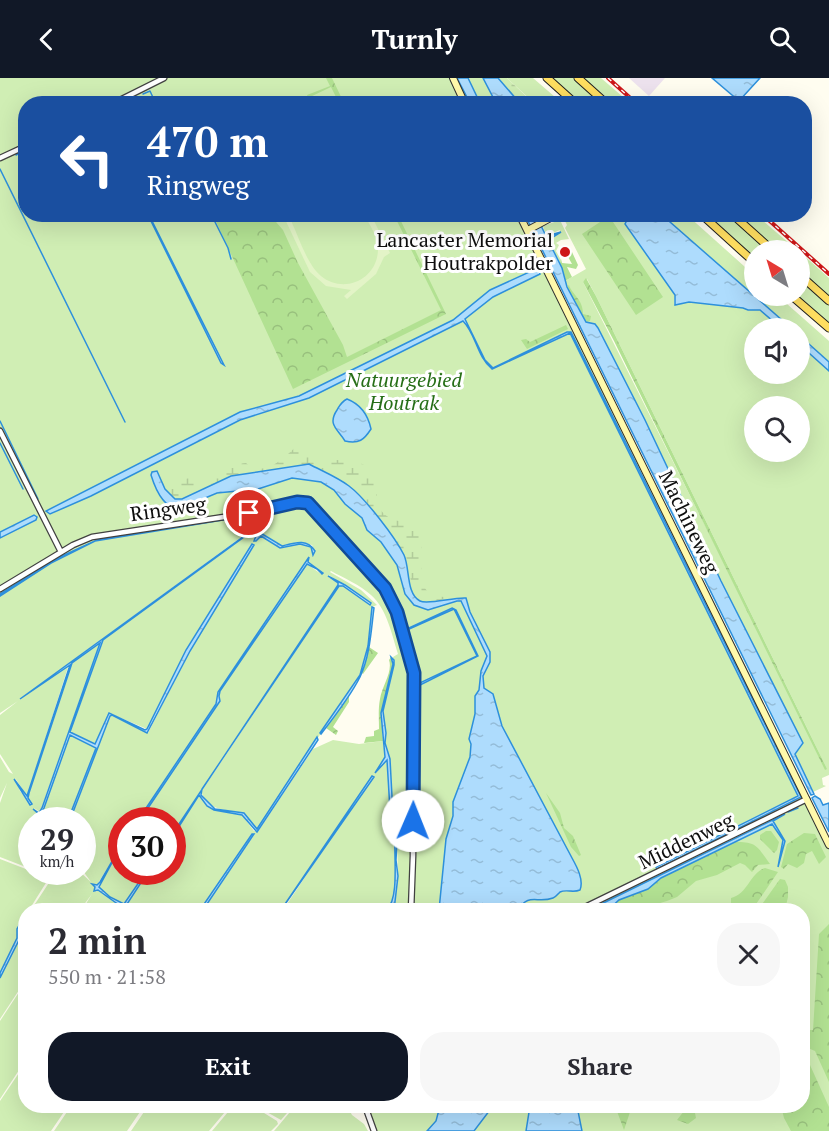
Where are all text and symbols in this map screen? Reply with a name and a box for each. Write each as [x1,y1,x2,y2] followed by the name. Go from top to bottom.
[371,21,458,57] text: Turnly
[30,23,63,56] icon: back
[766,23,799,56] icon: search
[147,113,268,169] text: 470 m
[48,120,126,198] icon: left
[147,167,250,203] text: Ringweg
[376,226,553,276] place label: Lancaster Memorial Houtrakpolder
[744,240,810,306] north arrow
[744,240,810,462] map controls
[558,245,572,259] marker: Lancaster Memorial Houtrakpolder
[744,318,810,384] button: sound
[345,366,462,416] park label: Natuurgebied Houtrak
[744,396,810,462] button: search
[653,466,726,578] street label: Machineweg
[223,487,274,538] pin
[128,490,208,527] street label: Ringweg
[232,496,265,529] icon: arrive
[381,789,445,853] position arrow
[634,806,738,875] street label: Middenweg
[108,807,186,885] speed limit sign: 30
[40,819,74,859] text: 29
[40,851,74,871] text: km/h
[48,917,146,964] text: 2 min
[717,923,780,986] button: close
[48,963,166,990] text: 550 m · 21:58
[48,1032,408,1101] button: Exit
[420,1032,780,1101] button: Share

